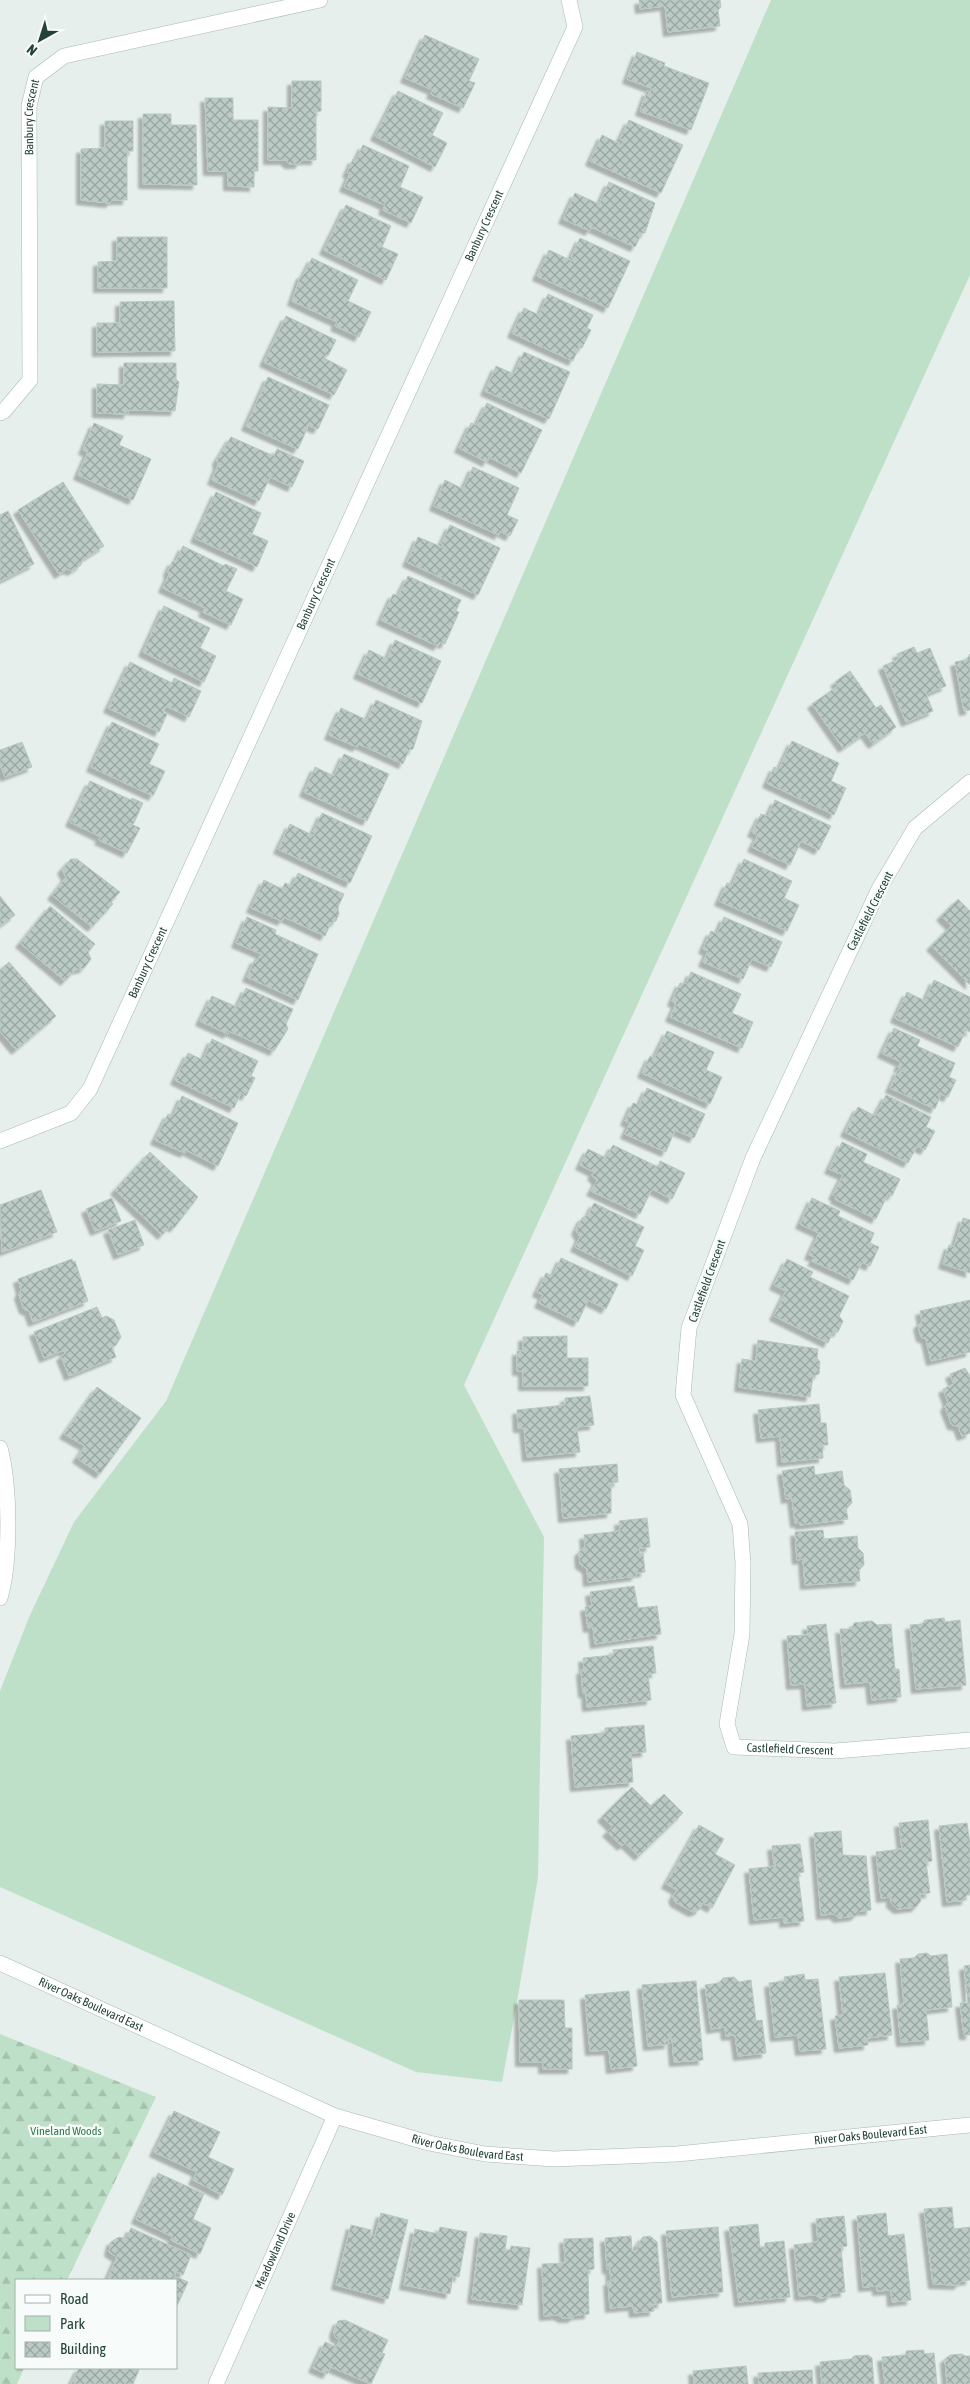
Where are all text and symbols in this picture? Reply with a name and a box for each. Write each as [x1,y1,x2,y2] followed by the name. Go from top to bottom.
[15,15,65,65] north arrow
[24,41,40,59] text: N
[22,77,42,155] street label: Banbury Crescent
[462,187,507,263] street label: Banbury Crescent
[294,556,339,632] street label: Banbury Crescent
[844,869,896,953] street label: Castlefield Crescent
[125,924,170,1000] street label: Banbury Crescent
[686,1237,729,1324] street label: Castlefield Crescent
[746,1741,834,1758] street label: Castlefield Crescent
[36,1975,146,2035] street label: River Oaks Boulevard East
[814,2122,928,2147] street label: River Oaks Boulevard East
[30,2124,102,2138] park label: Vineland Woods
[410,2131,524,2164] street label: River Oaks Boulevard East
[252,2210,298,2291] street label: Meadowland Drive
[15,2279,178,2369] legend
[60,2290,89,2307] text: Road
[60,2315,85,2332] text: Park
[60,2340,106,2357] text: Building

